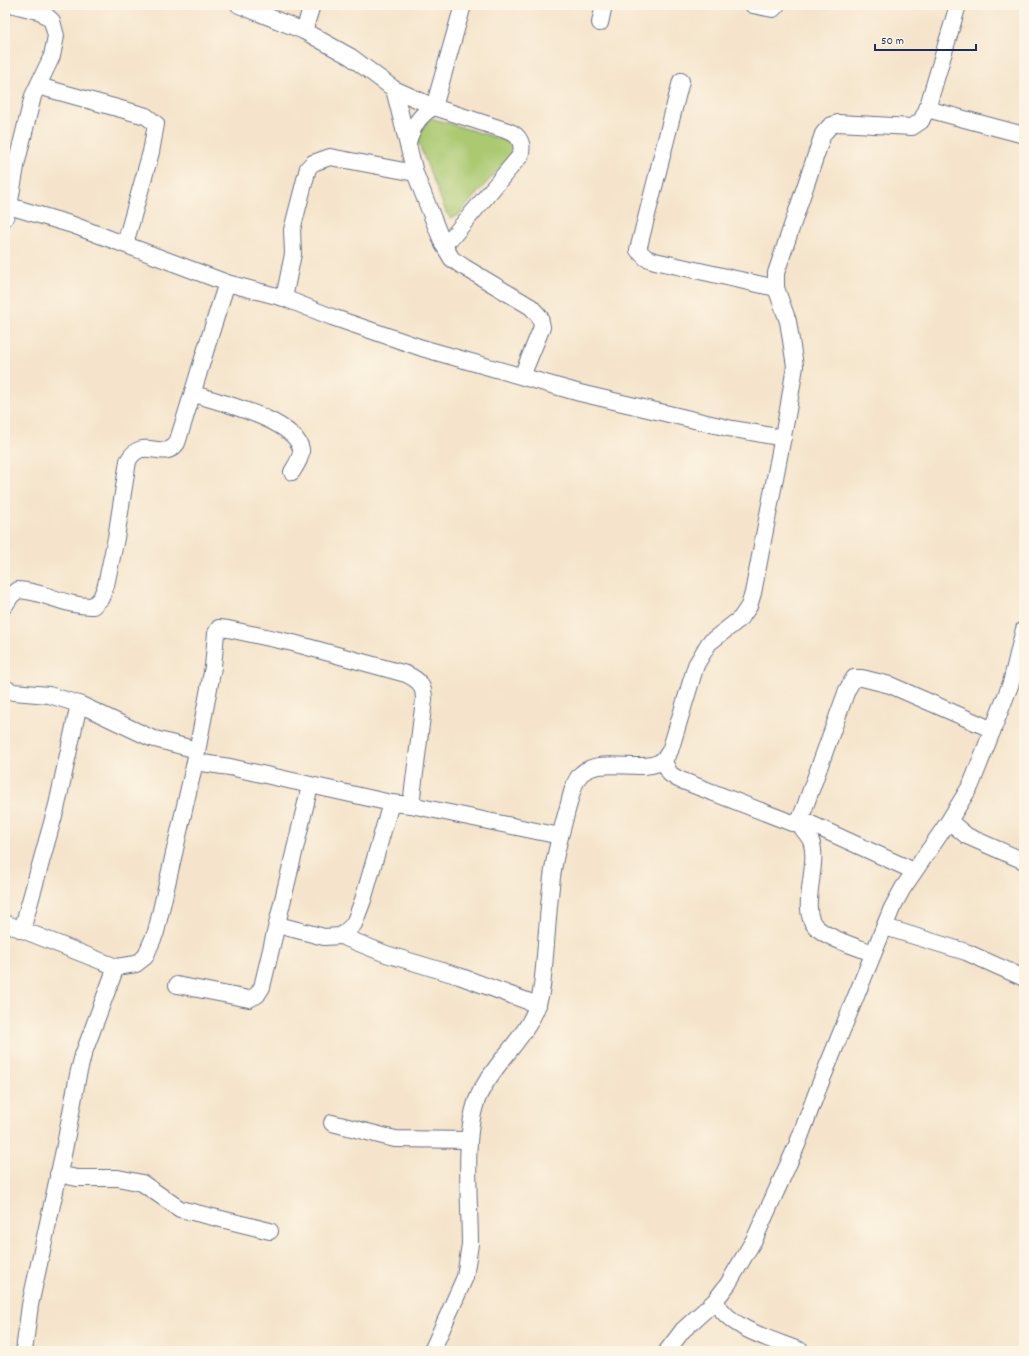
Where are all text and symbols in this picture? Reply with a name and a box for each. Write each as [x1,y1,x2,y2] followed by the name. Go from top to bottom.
[875,26,976,52] scale bar
[881,33,904,50] text: 50 m

